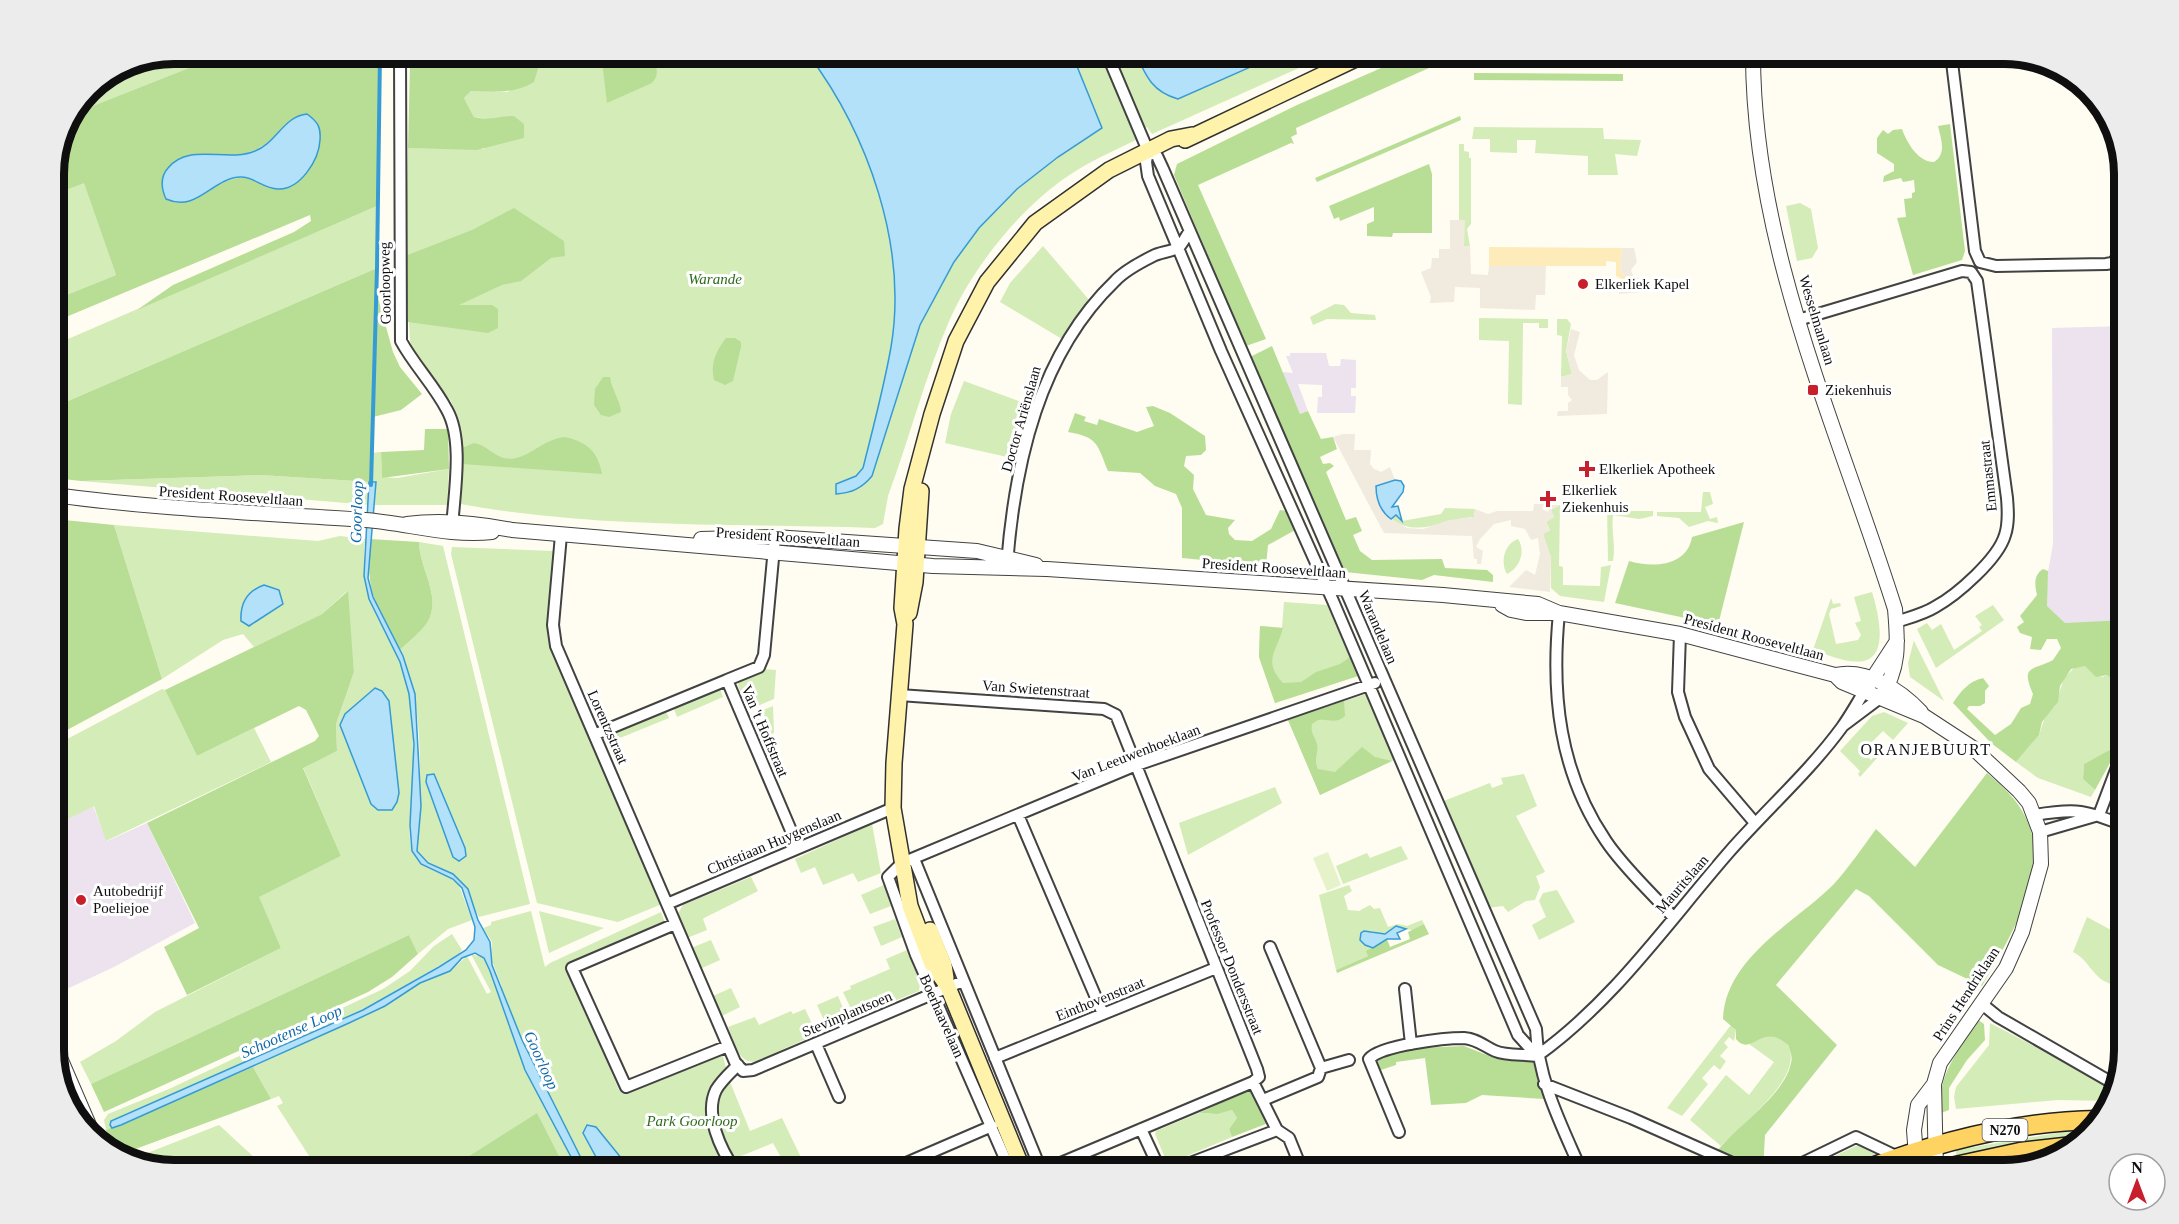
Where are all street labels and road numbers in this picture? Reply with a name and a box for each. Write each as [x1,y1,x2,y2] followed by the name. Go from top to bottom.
[376,241,394,324] street label: Goorloopweg
[1796,273,1838,367] street label: Wesselmanlaan
[998,364,1044,474] street label: Doctor Ariënslaan
[1976,439,2000,512] street label: Emmastraat
[158,483,304,509] street label: President Rooseveltlaan
[715,524,861,550] street label: President Rooseveltlaan
[1201,555,1347,581] street label: President Rooseveltlaan
[1355,588,1401,666] street label: Warandelaan
[1682,611,1826,664] street label: President Rooseveltlaan
[982,677,1091,701] street label: Van Swietenstraat
[738,683,792,780] street label: Van 't Hoffstraat
[585,688,632,767] street label: Lorentzstraat
[1070,721,1203,785] street label: Van Leeuwenhoeklaan
[705,806,844,877] street label: Christiaan Huygenslaan
[1652,851,1712,916] street label: Mauritslaan
[1198,897,1267,1037] street label: Professor Dondersstraat
[1930,944,2003,1044] street label: Prins Hendriklaan
[917,972,968,1060] street label: Boerhaavelaan
[1053,974,1147,1024] street label: Einthovenstraat
[800,988,895,1040] street label: Stevinplantsoen
[1982,1119,2028,1141] road number: N270

